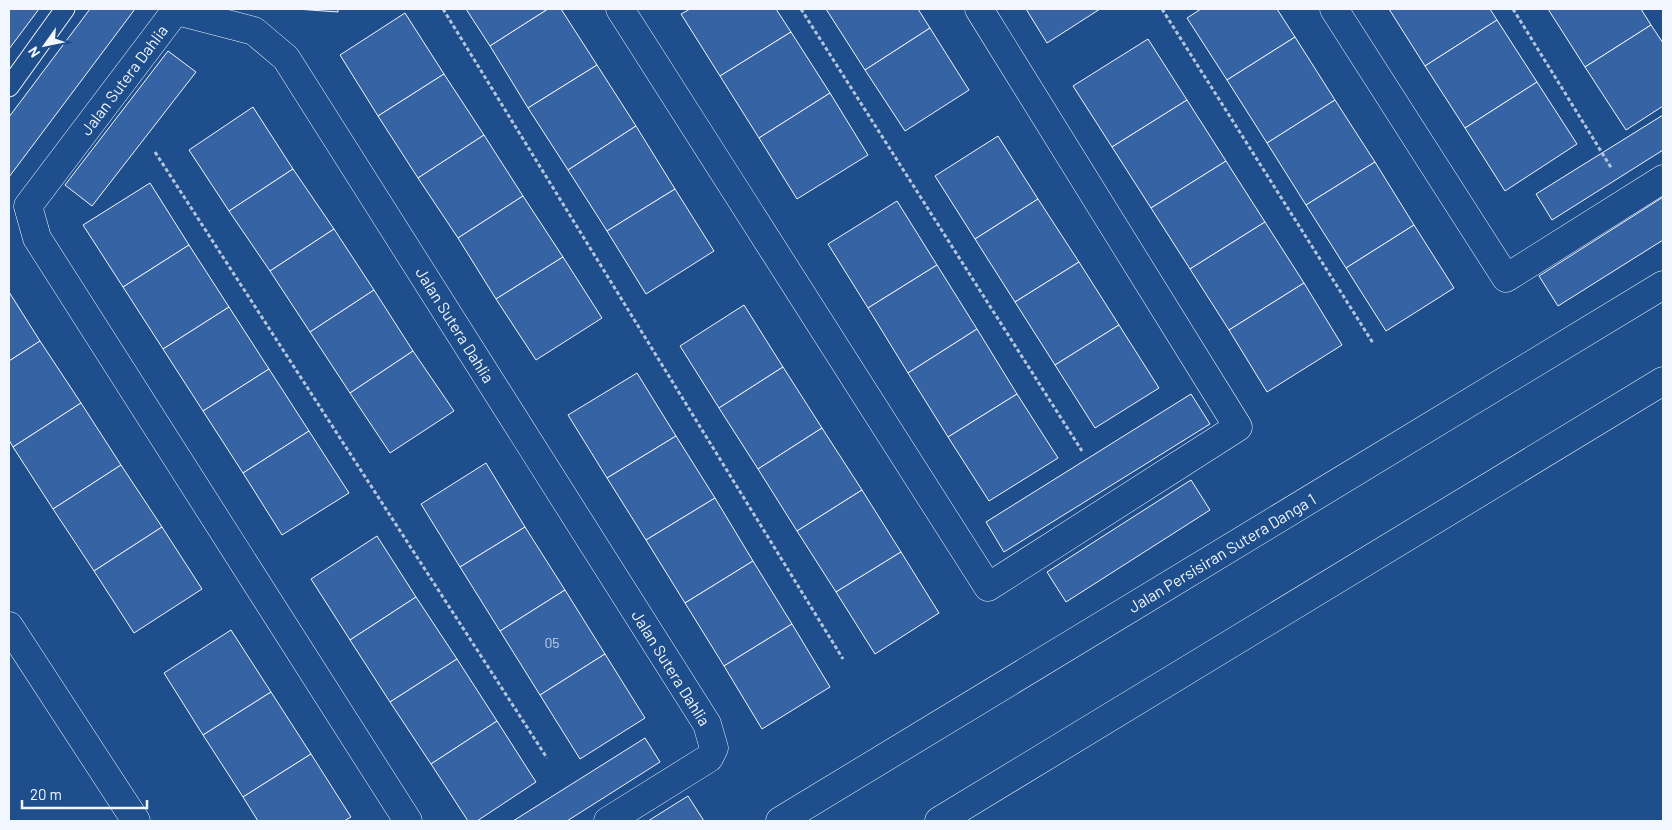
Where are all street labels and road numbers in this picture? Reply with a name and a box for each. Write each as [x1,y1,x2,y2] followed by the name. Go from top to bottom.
[76,21,171,138] street label: Jalan Sutera Dahlia
[412,263,499,386] street label: Jalan Sutera Dahlia
[1125,489,1319,616] street label: Jalan Persisiran Sutera Danga 1
[628,606,715,729] street label: Jalan Sutera Dahlia

